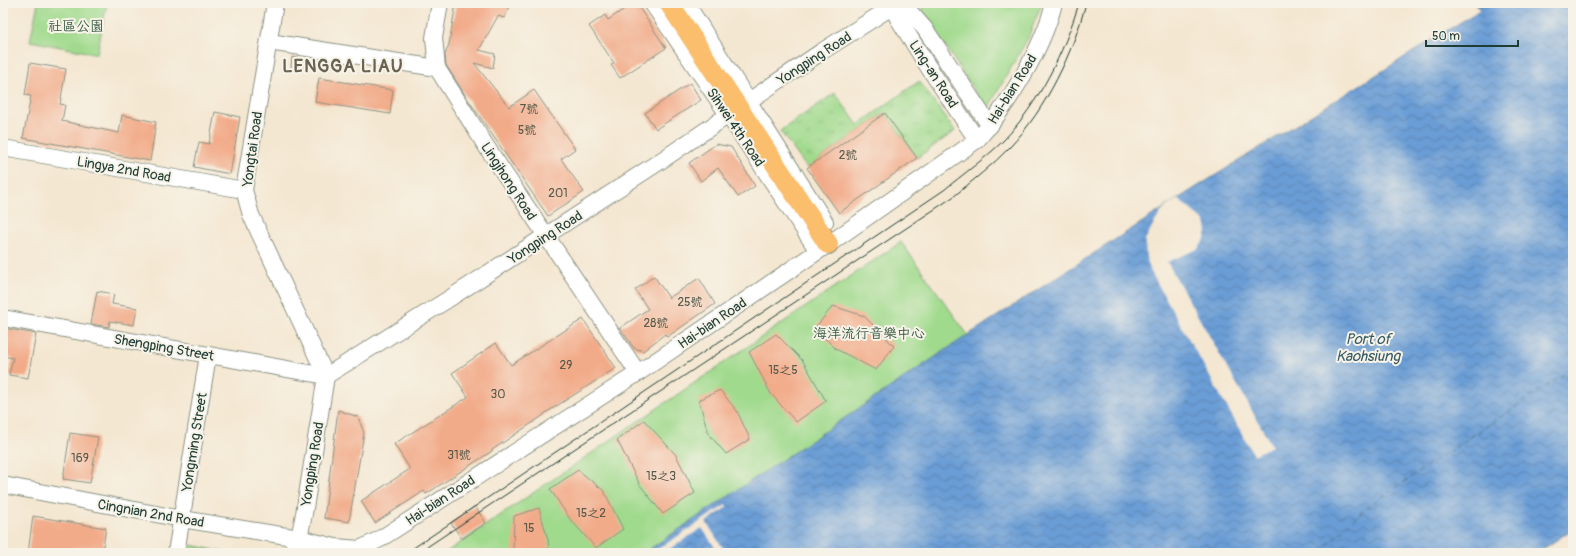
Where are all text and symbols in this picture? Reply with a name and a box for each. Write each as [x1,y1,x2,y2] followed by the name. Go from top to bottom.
[48,18,104,35] park label: 社區公園
[1426,22,1518,48] scale bar
[773,28,855,89] street label: Yongping Road
[1432,29,1460,44] text: 50 m
[905,37,962,111] street label: Ling-an Road
[984,51,1041,127] street label: Hai-bian Road
[282,55,404,78] district label: LENGGA LIAU
[703,85,768,170] street label: Sihwei 4th Road
[520,102,538,117] house number: 7號
[239,110,266,189] street label: Yongtai Road
[518,123,536,138] house number: 5號
[477,139,540,223] street label: Lingjhong Road
[839,148,857,163] house number: 2號
[75,153,172,186] street label: Lingya 2nd Road
[548,186,568,201] house number: 201
[504,207,586,268] street label: Yongping Road
[675,294,750,353] street label: Hai-bian Road
[677,295,703,310] house number: 25號
[644,316,668,331] house number: 28號
[813,325,925,342] park label: 海洋流行音樂中心
[113,330,216,365] street label: Shengping Street
[1336,330,1401,366] water label: Port of Kaohsiung
[560,358,572,373] house number: 29
[768,363,798,378] house number: 15之5
[491,387,505,402] house number: 30
[178,391,211,494] street label: Yongming Street
[297,421,328,508] street label: Yongping Road
[447,448,471,463] house number: 31號
[71,451,89,466] house number: 169
[646,469,676,484] house number: 15之3
[402,472,478,529] street label: Hai-bian Road
[96,496,206,531] street label: Cingnian 2nd Road
[576,506,606,521] house number: 15之2
[523,521,535,536] house number: 15

